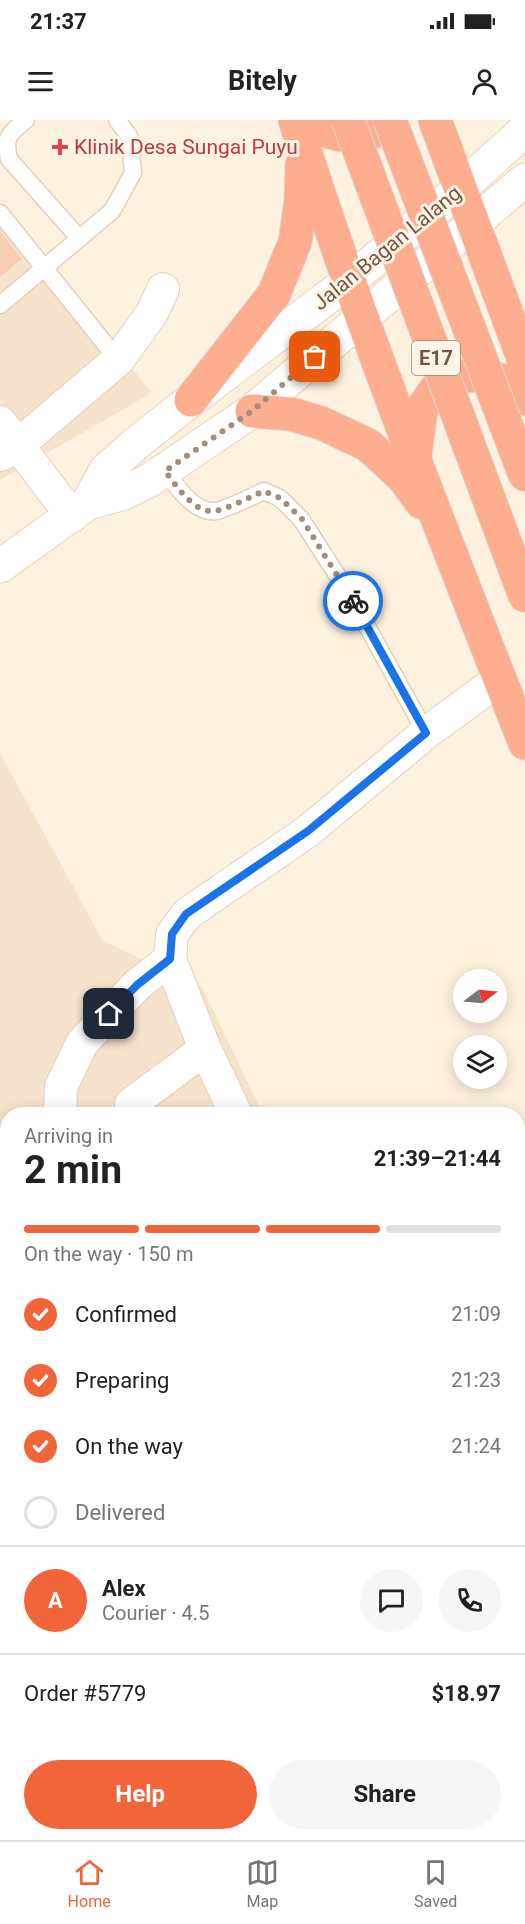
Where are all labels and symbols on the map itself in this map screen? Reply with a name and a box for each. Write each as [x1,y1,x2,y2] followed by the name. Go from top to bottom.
[74,135,298,159] place label: Klinik Desa Sungai Puyu
[51,138,69,156] marker: Klinik Desa Sungai Puyu
[308,181,466,315] street label: Jalan Bagan Lalang
[289,331,340,382] pin
[412,341,460,375] road number: E17
[323,571,383,631] courier
[453,969,507,1023] north arrow
[83,988,134,1039] pin

